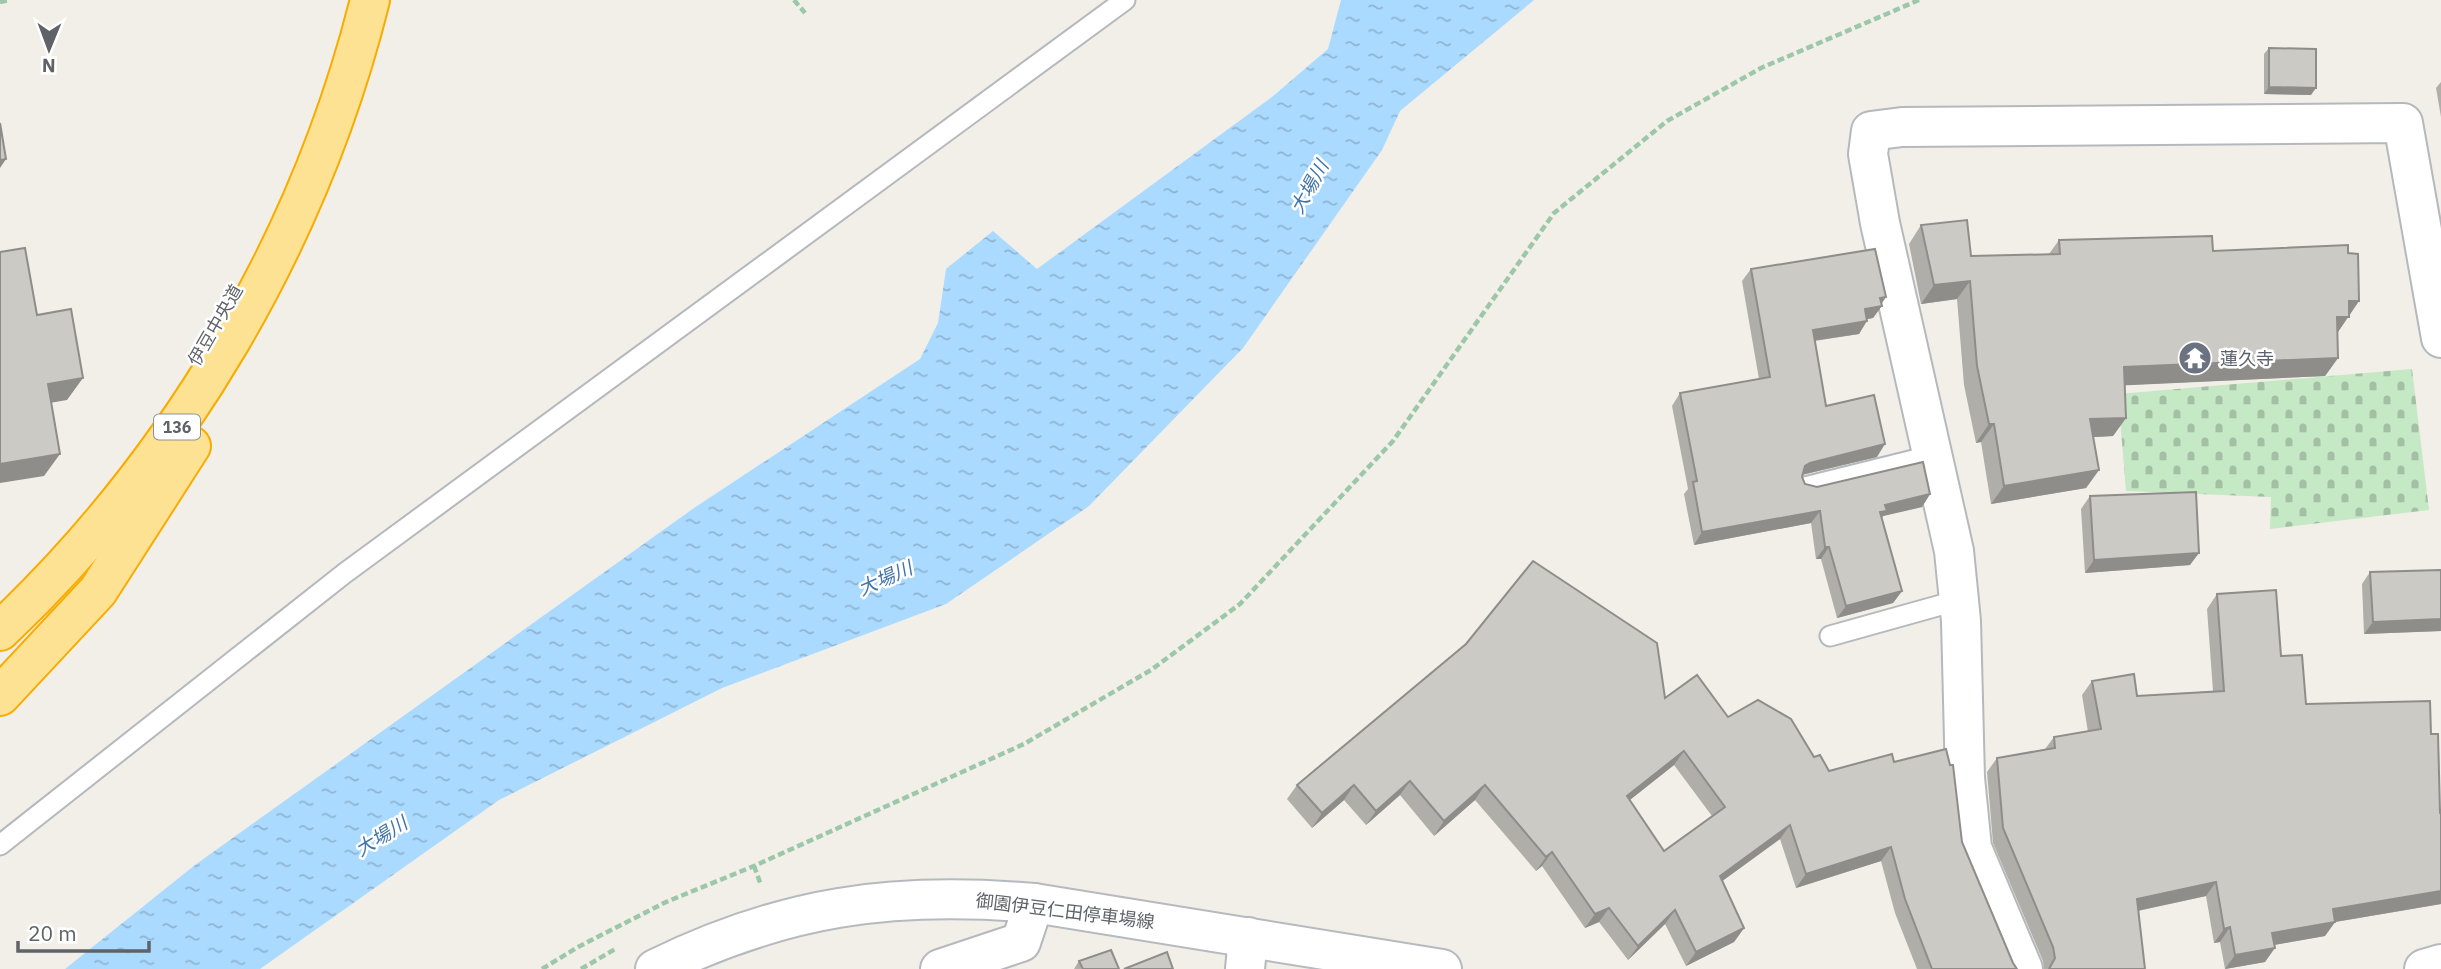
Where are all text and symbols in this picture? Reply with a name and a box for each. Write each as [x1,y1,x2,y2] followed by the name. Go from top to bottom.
[14,14,84,84] north arrow
[42,54,56,78] text: N
[1285,155,1334,218] water label: 大場川
[183,280,247,370] street label: 伊豆中央道
[2176,339,2214,377] temple icon: 蓮久寺
[2220,347,2274,370] place label: 蓮久寺
[154,414,200,440] road number: 136
[854,555,918,601] water label: 大場川
[350,810,413,861] water label: 大場川
[974,889,1156,933] street label: 御園伊豆仁田停車場線
[18,909,149,953] scale bar
[28,919,77,947] text: 20 m

